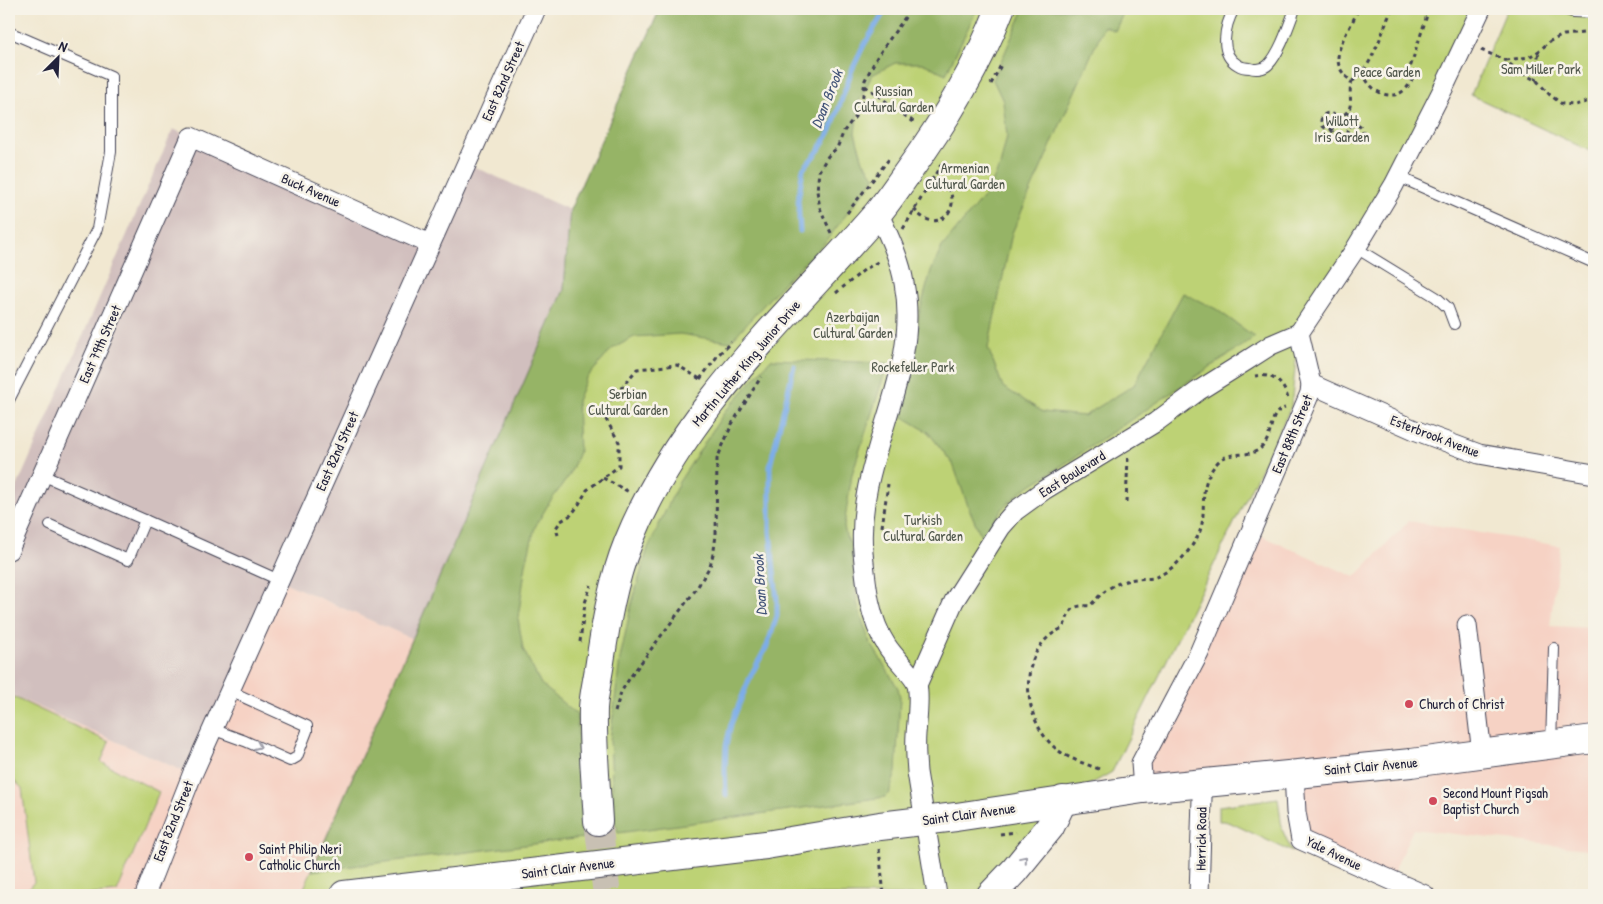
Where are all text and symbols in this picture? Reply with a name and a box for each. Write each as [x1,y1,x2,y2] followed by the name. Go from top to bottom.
[32,32,82,82] north arrow
[56,35,71,56] text: N
[477,38,529,124] street label: East 82nd Street
[1501,59,1581,78] park label: Sam Miller Park
[1354,62,1420,81] park label: Peace Garden
[805,65,848,131] water label: Doan Brook
[854,81,934,116] park label: Russian Cultural Garden
[1314,111,1370,146] park label: Willott Iris Garden
[925,158,1005,193] park label: Armenian Cultural Garden
[279,168,344,211] street label: Buck Avenue
[687,295,805,431] street label: Martin Luther King Junior Drive
[74,302,125,386] street label: East 79th Street
[813,307,893,342] park label: Azerbaijan Cultural Garden
[871,357,955,376] park label: Rockefeller Park
[588,384,668,419] park label: Serbian Cultural Garden
[1266,391,1317,476] street label: East 88th Street
[311,408,363,494] street label: East 82nd Street
[1388,410,1483,461] street label: Esterbrook Avenue
[1035,445,1109,501] street label: East Boulevard
[883,510,963,545] park label: Turkish Cultural Garden
[747,552,772,616] water label: Doan Brook
[1419,694,1504,713] place label: Church of Christ
[1403,698,1415,710] marker: Church of Christ
[253,740,262,751] one-way arrow
[1324,752,1419,779] street label: Saint Clair Avenue
[148,778,197,864] street label: East 82nd Street
[1443,783,1548,819] place label: Second Mount Pigsah Baptist Church
[1427,795,1439,807] marker: Second Mount Pigsah Baptist Church
[921,798,1017,829] street label: Saint Clair Avenue
[1190,807,1211,871] street label: Herrick Road
[1303,831,1366,874] street label: Yale Avenue
[259,839,342,874] place label: Saint Philip Neri Catholic Church
[243,851,255,863] marker: Saint Philip Neri Catholic Church
[520,852,616,883] street label: Saint Clair Avenue
[1018,856,1026,865] one-way arrow

